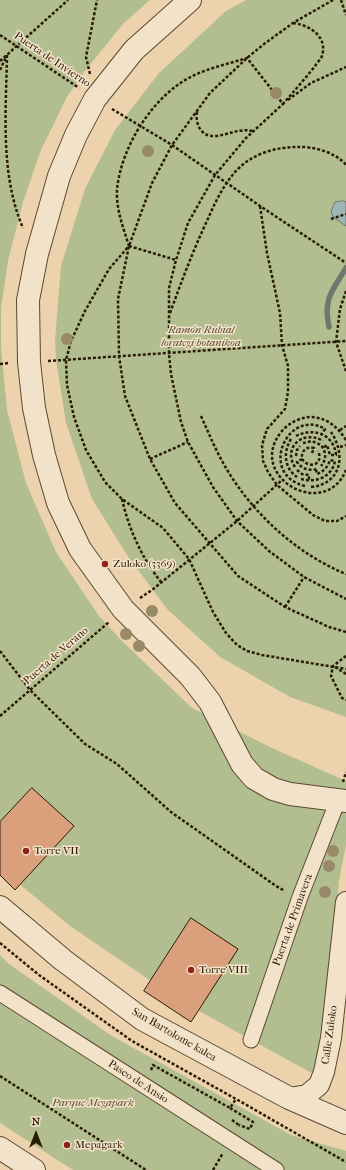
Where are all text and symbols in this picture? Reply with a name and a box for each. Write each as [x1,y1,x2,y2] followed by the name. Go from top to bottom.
[11,30,93,90] street label: Puerta de Invierno
[161,323,241,349] park label: Ramón Rubial lorategi botanikoa
[113,557,175,571] place label: Zuloko (3369)
[100,559,110,569] marker: Zuloko (3369)
[21,624,91,688] street label: Puerta de Verano
[34,844,79,858] place label: Torre VII
[21,846,31,856] marker: Torre VII
[270,872,316,968] street label: Puerta de Primavera
[199,963,248,977] place label: Torre VIII
[186,965,196,975] marker: Torre VIII
[129,1005,219,1065] street label: San Bartolome kalea
[319,1005,341,1065] street label: Calle Zuloko
[105,1058,171,1106] street label: Paseo de Ansio
[52,1096,134,1110] park label: Parque Megapark
[16,1114,56,1154] north arrow
[32,1115,40,1128] text: N
[75,1138,123,1152] place label: Mepagark
[62,1140,72,1150] marker: Mepagark

